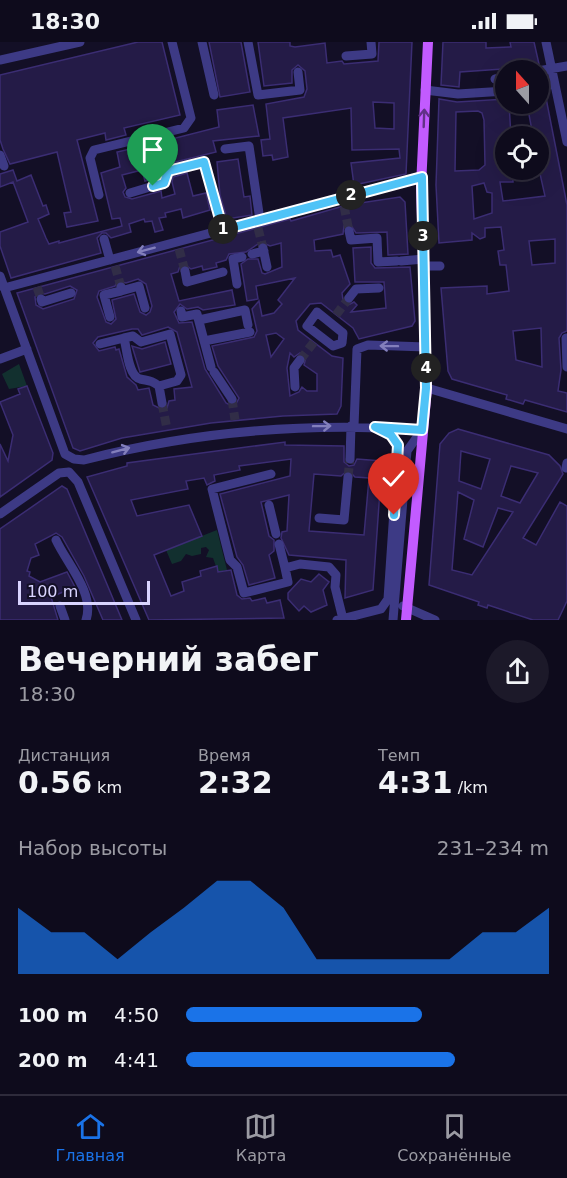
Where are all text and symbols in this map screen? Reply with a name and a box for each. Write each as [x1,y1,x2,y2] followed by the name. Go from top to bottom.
[30,9,100,34] text: 18:30
[495,60,549,114] north arrow
[495,60,549,180] map controls
[418,109,429,129] one-way arrow
[127,124,178,186] pin
[495,126,549,180] button: locate
[136,133,169,166] icon: arrive
[336,180,366,210] pin: 2
[345,185,357,204] text: 2
[208,214,238,244] pin: 1
[217,219,229,238] text: 1
[408,221,438,251] pin: 3
[417,226,429,245] text: 3
[137,245,156,256] one-way arrow
[379,340,399,352] one-way arrow
[411,353,441,383] pin: 4
[420,358,432,377] text: 4
[311,420,331,432] one-way arrow
[111,444,130,455] one-way arrow
[368,453,419,515] pin
[377,462,410,495] icon: check
[18,578,150,606] scale bar
[27,582,78,601] text: 100 m
[18,640,319,679] text: Вечерний забег
[486,640,549,703] button: share
[18,682,76,706] text: 18:30
[18,746,110,765] text: Дистанция
[198,746,251,765] text: Время
[378,746,420,765] text: Темп
[18,765,92,800] text: 0.56
[198,765,273,800] text: 2:32
[378,765,453,800] text: 4:31
[92,778,122,797] text: km
[453,778,488,797] text: /km
[18,836,167,860] text: Набор высоты
[437,836,549,860] text: 231–234 m
[18,1003,88,1027] text: 100 m
[114,1003,159,1027] text: 4:50
[18,1048,88,1072] text: 200 m
[114,1048,159,1072] text: 4:41
[56,1110,125,1165] tab: Главная
[236,1110,286,1165] tab: Карта
[397,1110,511,1165] tab: Сохранённые

